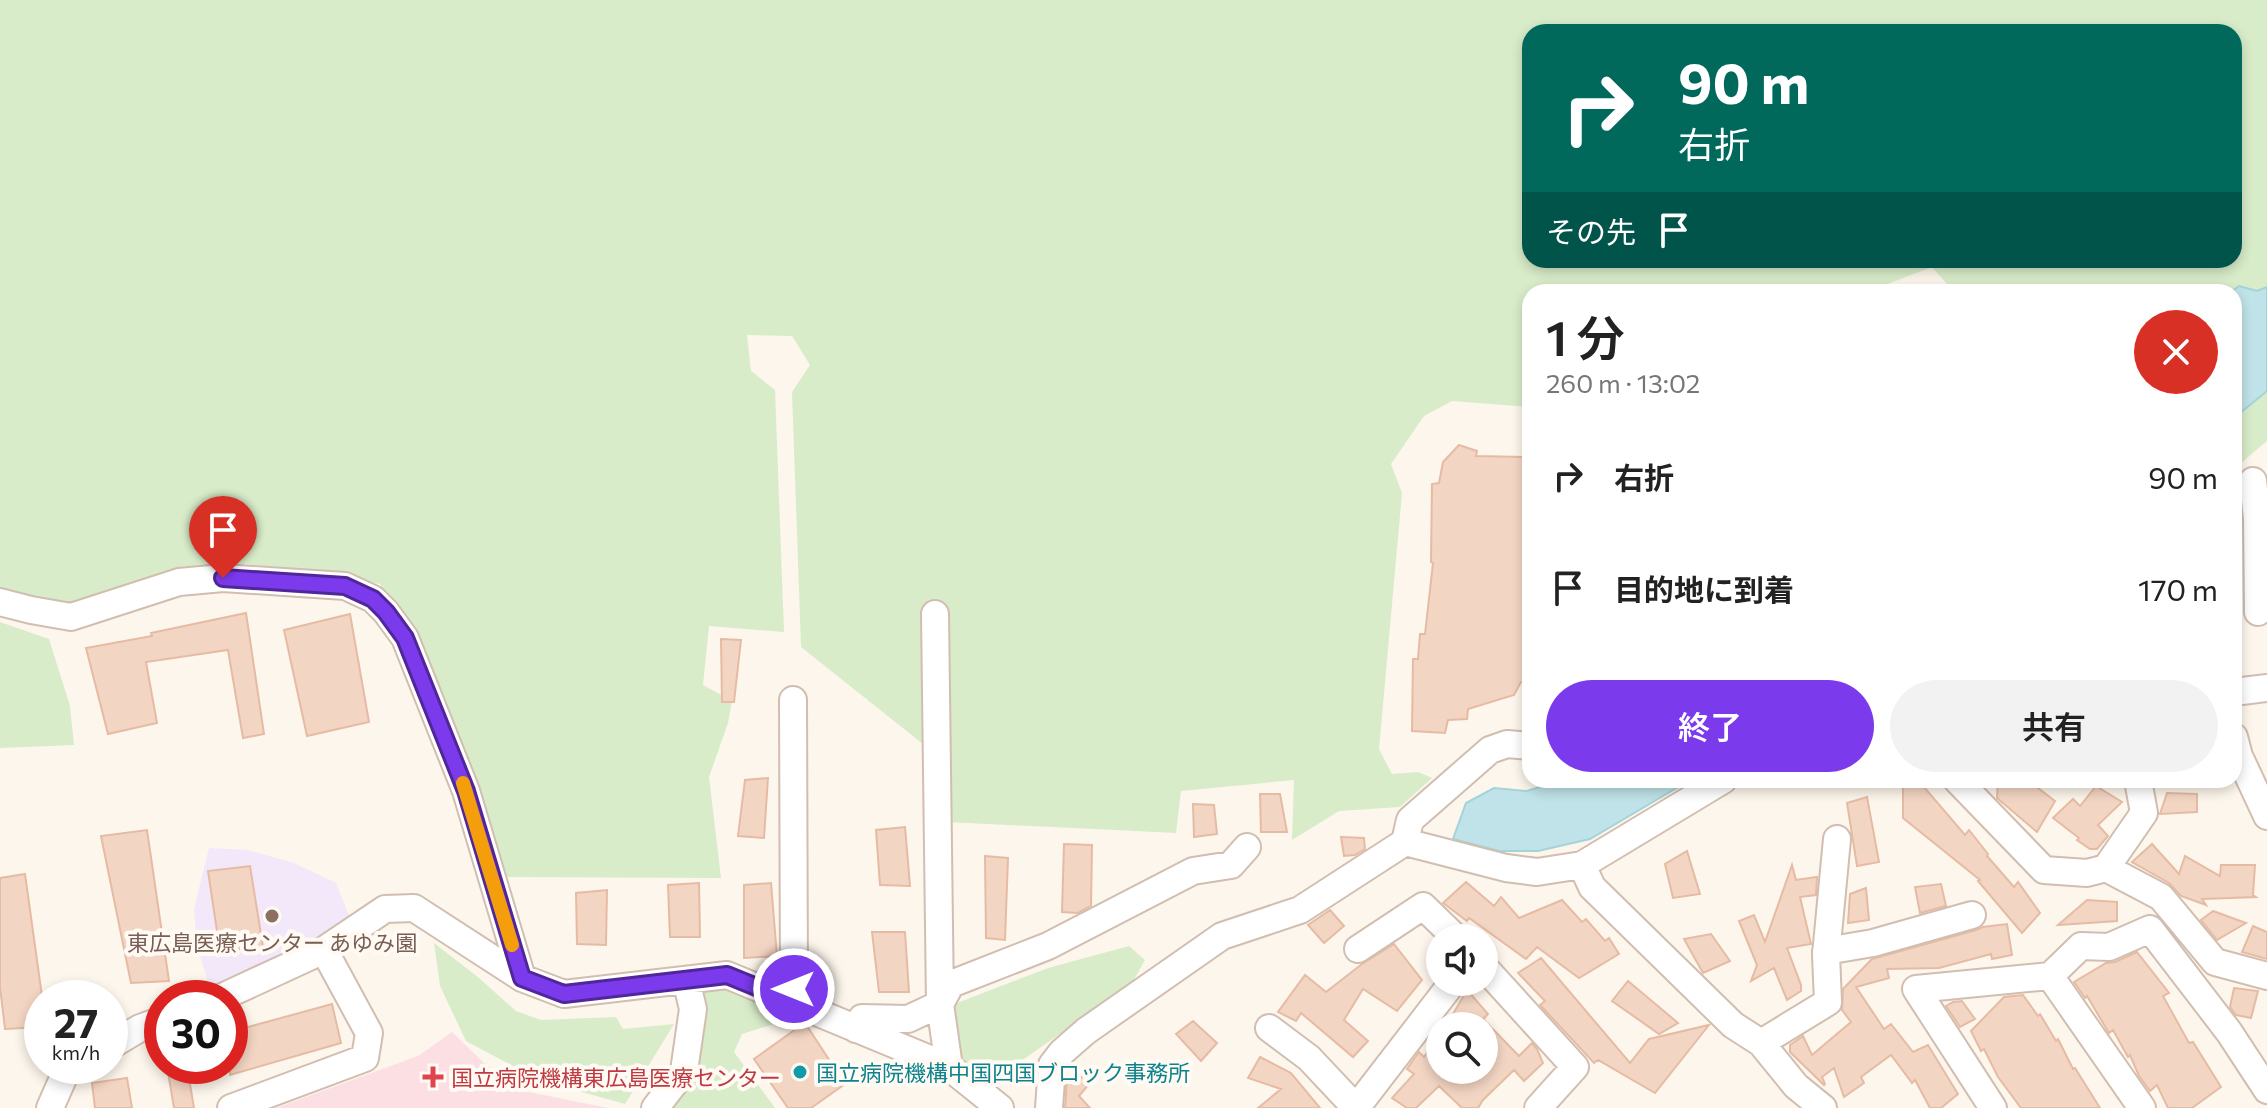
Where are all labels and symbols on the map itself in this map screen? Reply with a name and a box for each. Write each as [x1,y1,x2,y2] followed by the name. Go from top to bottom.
[189,496,257,578] pin
[263,907,281,925] marker: 東広島医療センター あゆみ園
[127,929,417,956] place label: 東広島医療センター あゆみ園
[752,947,836,1031] position arrow
[144,980,248,1084] speed limit sign: 30
[816,1059,1190,1086] place label: 国立病院機構中国四国ブロック事務所
[791,1063,809,1081] marker: 国立病院機構中国四国ブロック事務所
[451,1064,781,1091] place label: 国立病院機構東広島医療センター
[422,1066,444,1088] marker: 国立病院機構東広島医療センター

